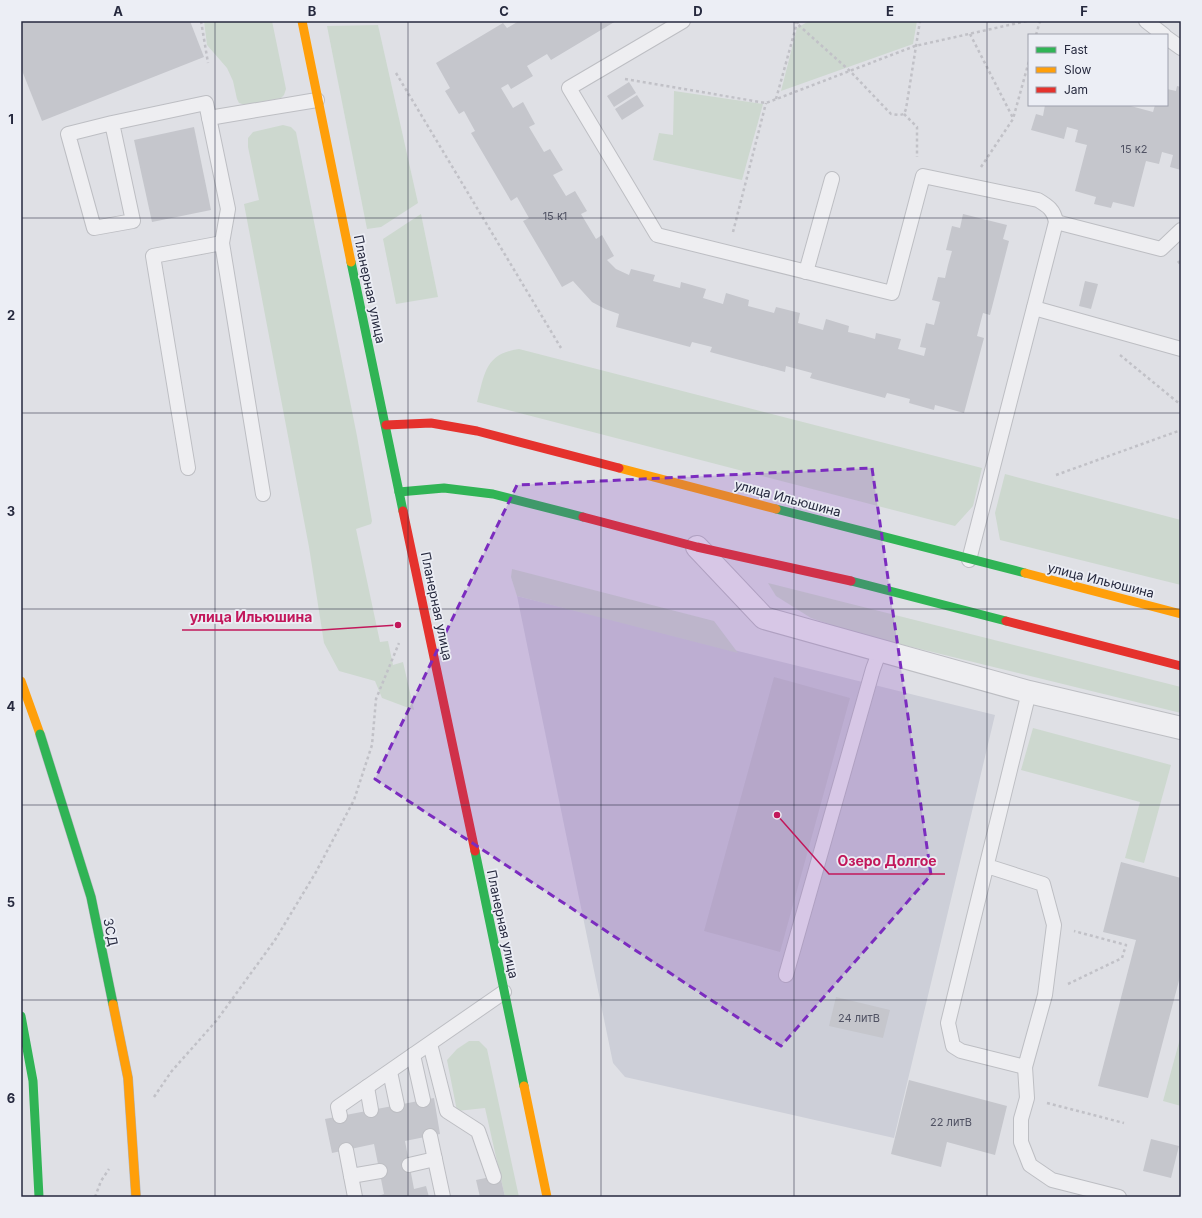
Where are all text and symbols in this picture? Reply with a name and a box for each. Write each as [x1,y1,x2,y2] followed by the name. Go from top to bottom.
[113,3,123,19] text: A
[308,3,317,19] text: B
[499,3,509,19] text: C
[693,3,703,19] text: D
[886,3,894,19] text: E
[1080,3,1088,19] text: F
[1028,34,1168,106] legend
[1064,42,1088,57] text: Fast
[1064,62,1092,77] text: Slow
[1064,82,1088,97] text: Jam
[8,111,14,127] text: 1
[1121,142,1147,156] house number: 15 к2
[543,209,567,223] house number: 15 к1
[351,233,389,345] street label: Планерная улица
[7,307,15,323] text: 2
[733,476,843,520] street label: улица Ильюшина
[7,503,15,519] text: 3
[418,550,456,662] street label: Планерная улица
[1046,559,1156,601] street label: улица Ильюшина
[182,604,321,630] callout: улица Ильюшина
[190,608,312,625] text: улица Ильюшина
[7,698,16,714] text: 4
[829,848,945,874] callout: Озеро Долгое
[837,852,937,869] text: Озеро Долгое
[484,868,522,980] street label: Планерная улица
[7,894,15,910] text: 5
[100,917,122,948] street label: ЗСД
[838,1011,880,1025] house number: 24 литВ
[7,1090,15,1106] text: 6
[930,1115,972,1129] house number: 22 литВ

